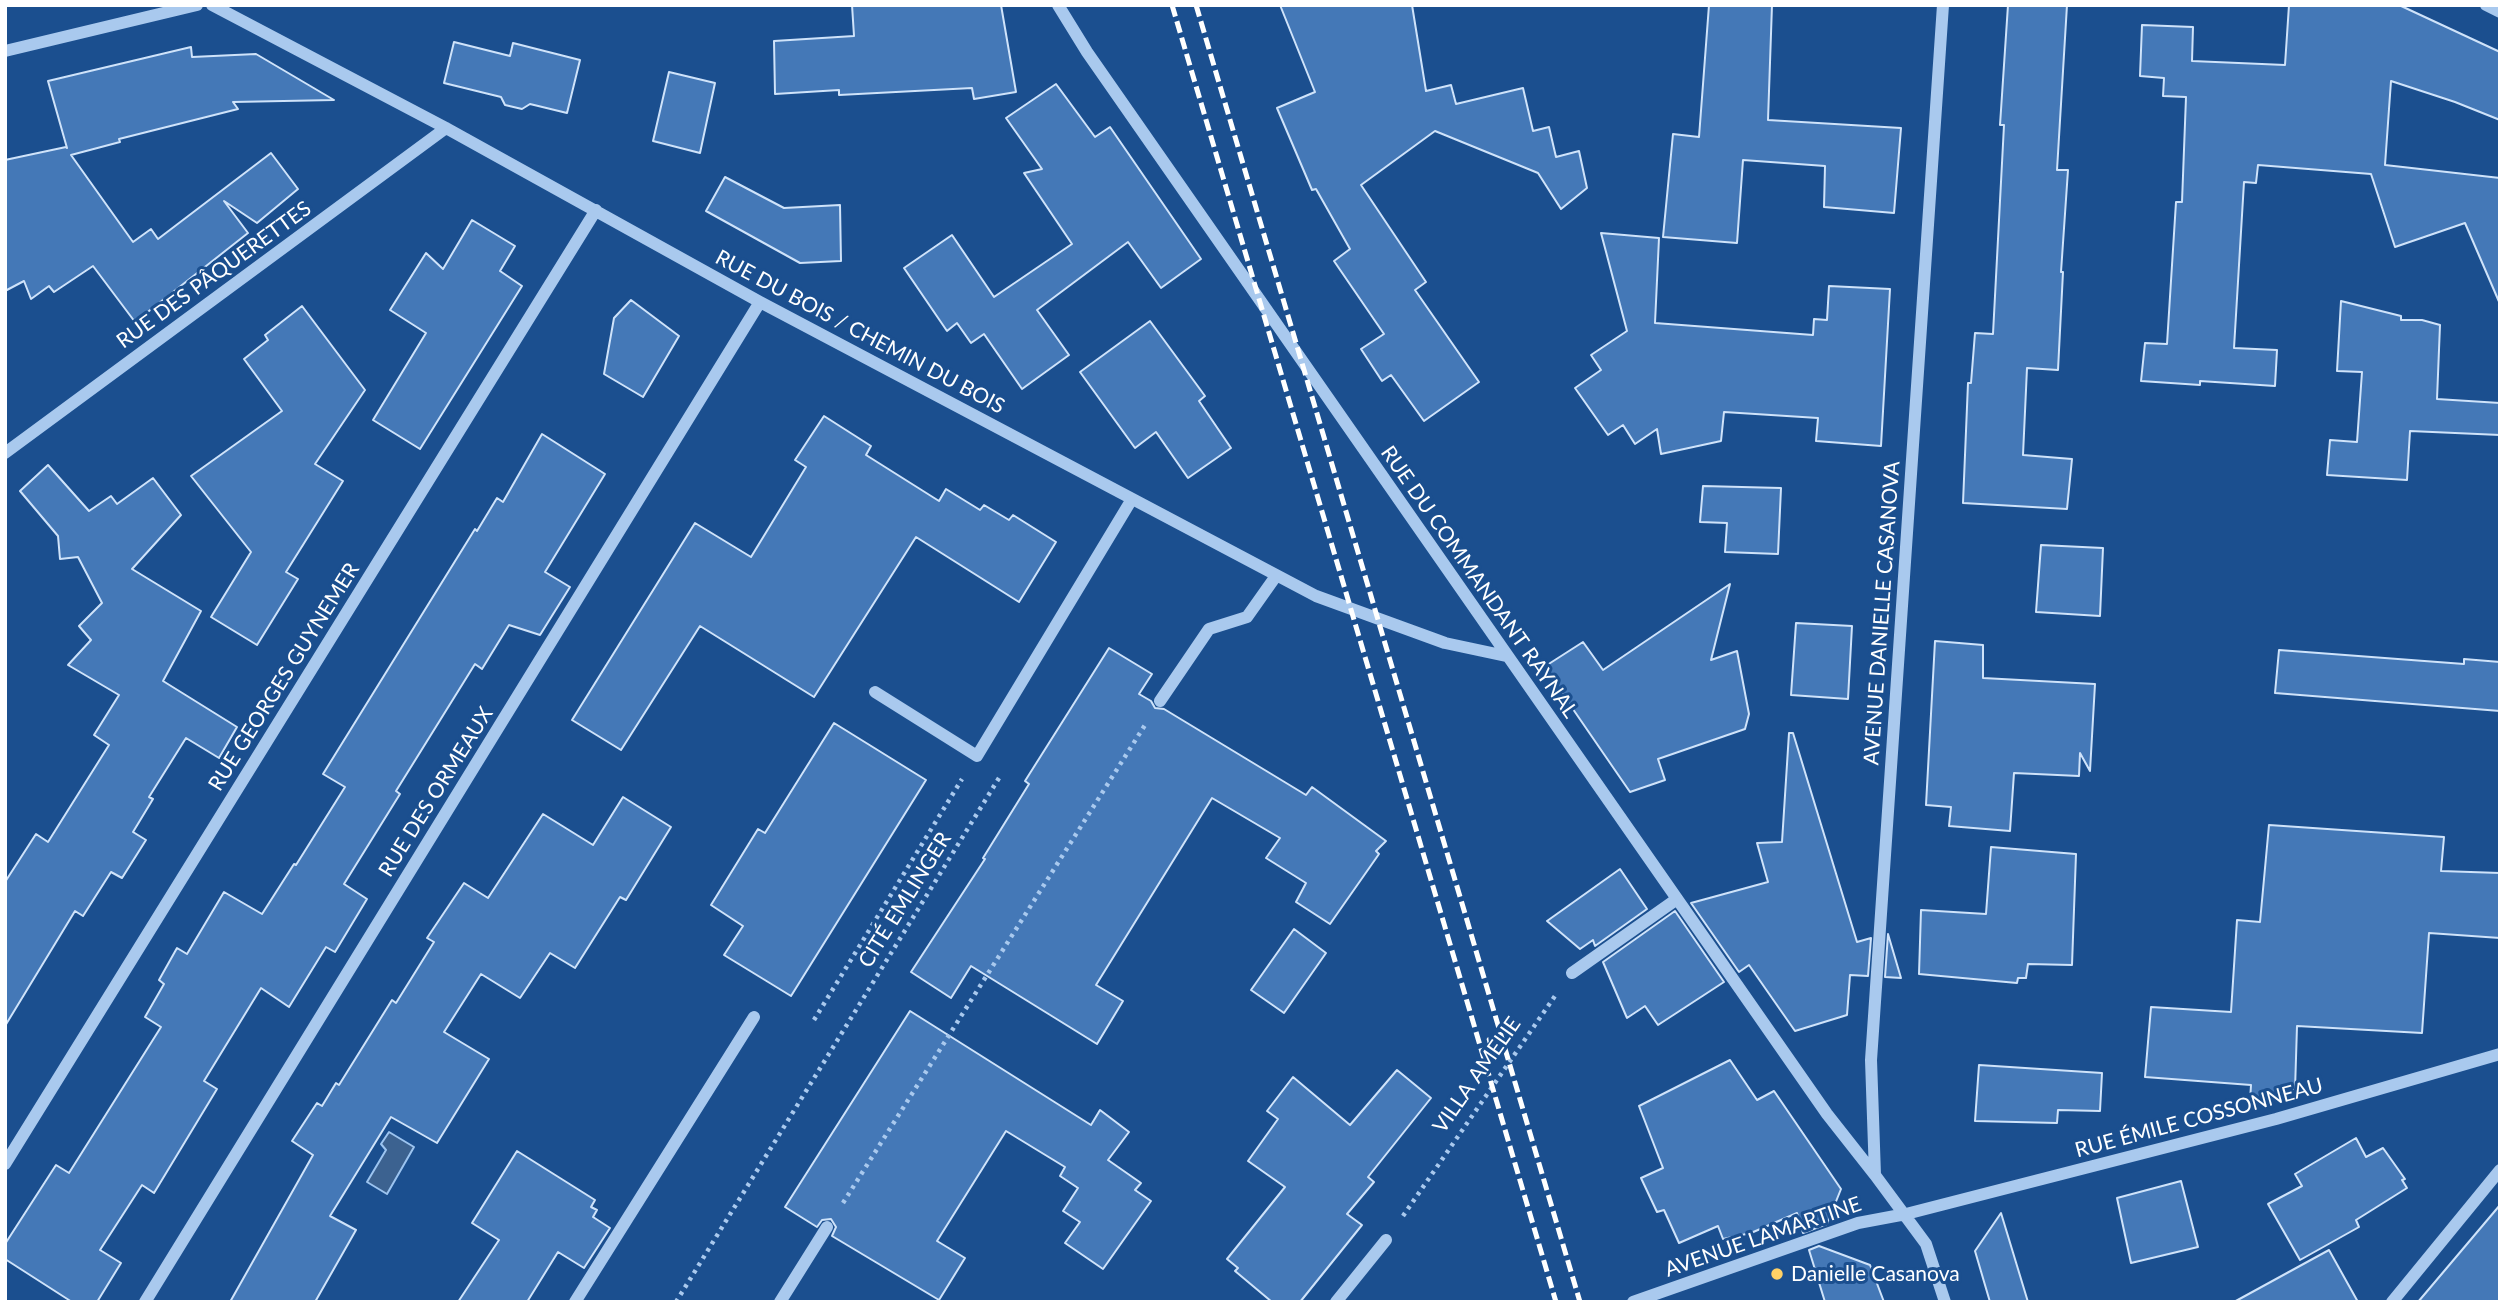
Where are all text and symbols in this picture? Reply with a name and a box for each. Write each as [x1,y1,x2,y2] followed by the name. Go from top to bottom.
[112,196,316,354] street label: RUE DES PÂQUERETTES
[711,245,1009,419] street label: RUE DU BOIS / CHEMIN DU BOIS
[1375,441,1583,723] street label: RUE DU COMMANDANT RAYNAL
[1859,460,1905,766] street label: AVENUE DANIELLE CASANOVA
[203,558,365,796] street label: RUE GEORGES GUYNEMER
[374,702,498,882] street label: RUE DES ORMEAUX
[853,828,957,972] street label: CITÉ EMLINGER
[1428,1012,1526,1138] street label: VILLA AMÉLIE
[2072,1073,2326,1163] street label: RUE ÉMILE COSSONNEAU
[1661,1192,1865,1282] street label: AVENUE LAMARTINE
[1791,1261,1960,1287] place label: Danielle Casanova
[1769,1266,1785,1282] marker: Danielle Casanova

